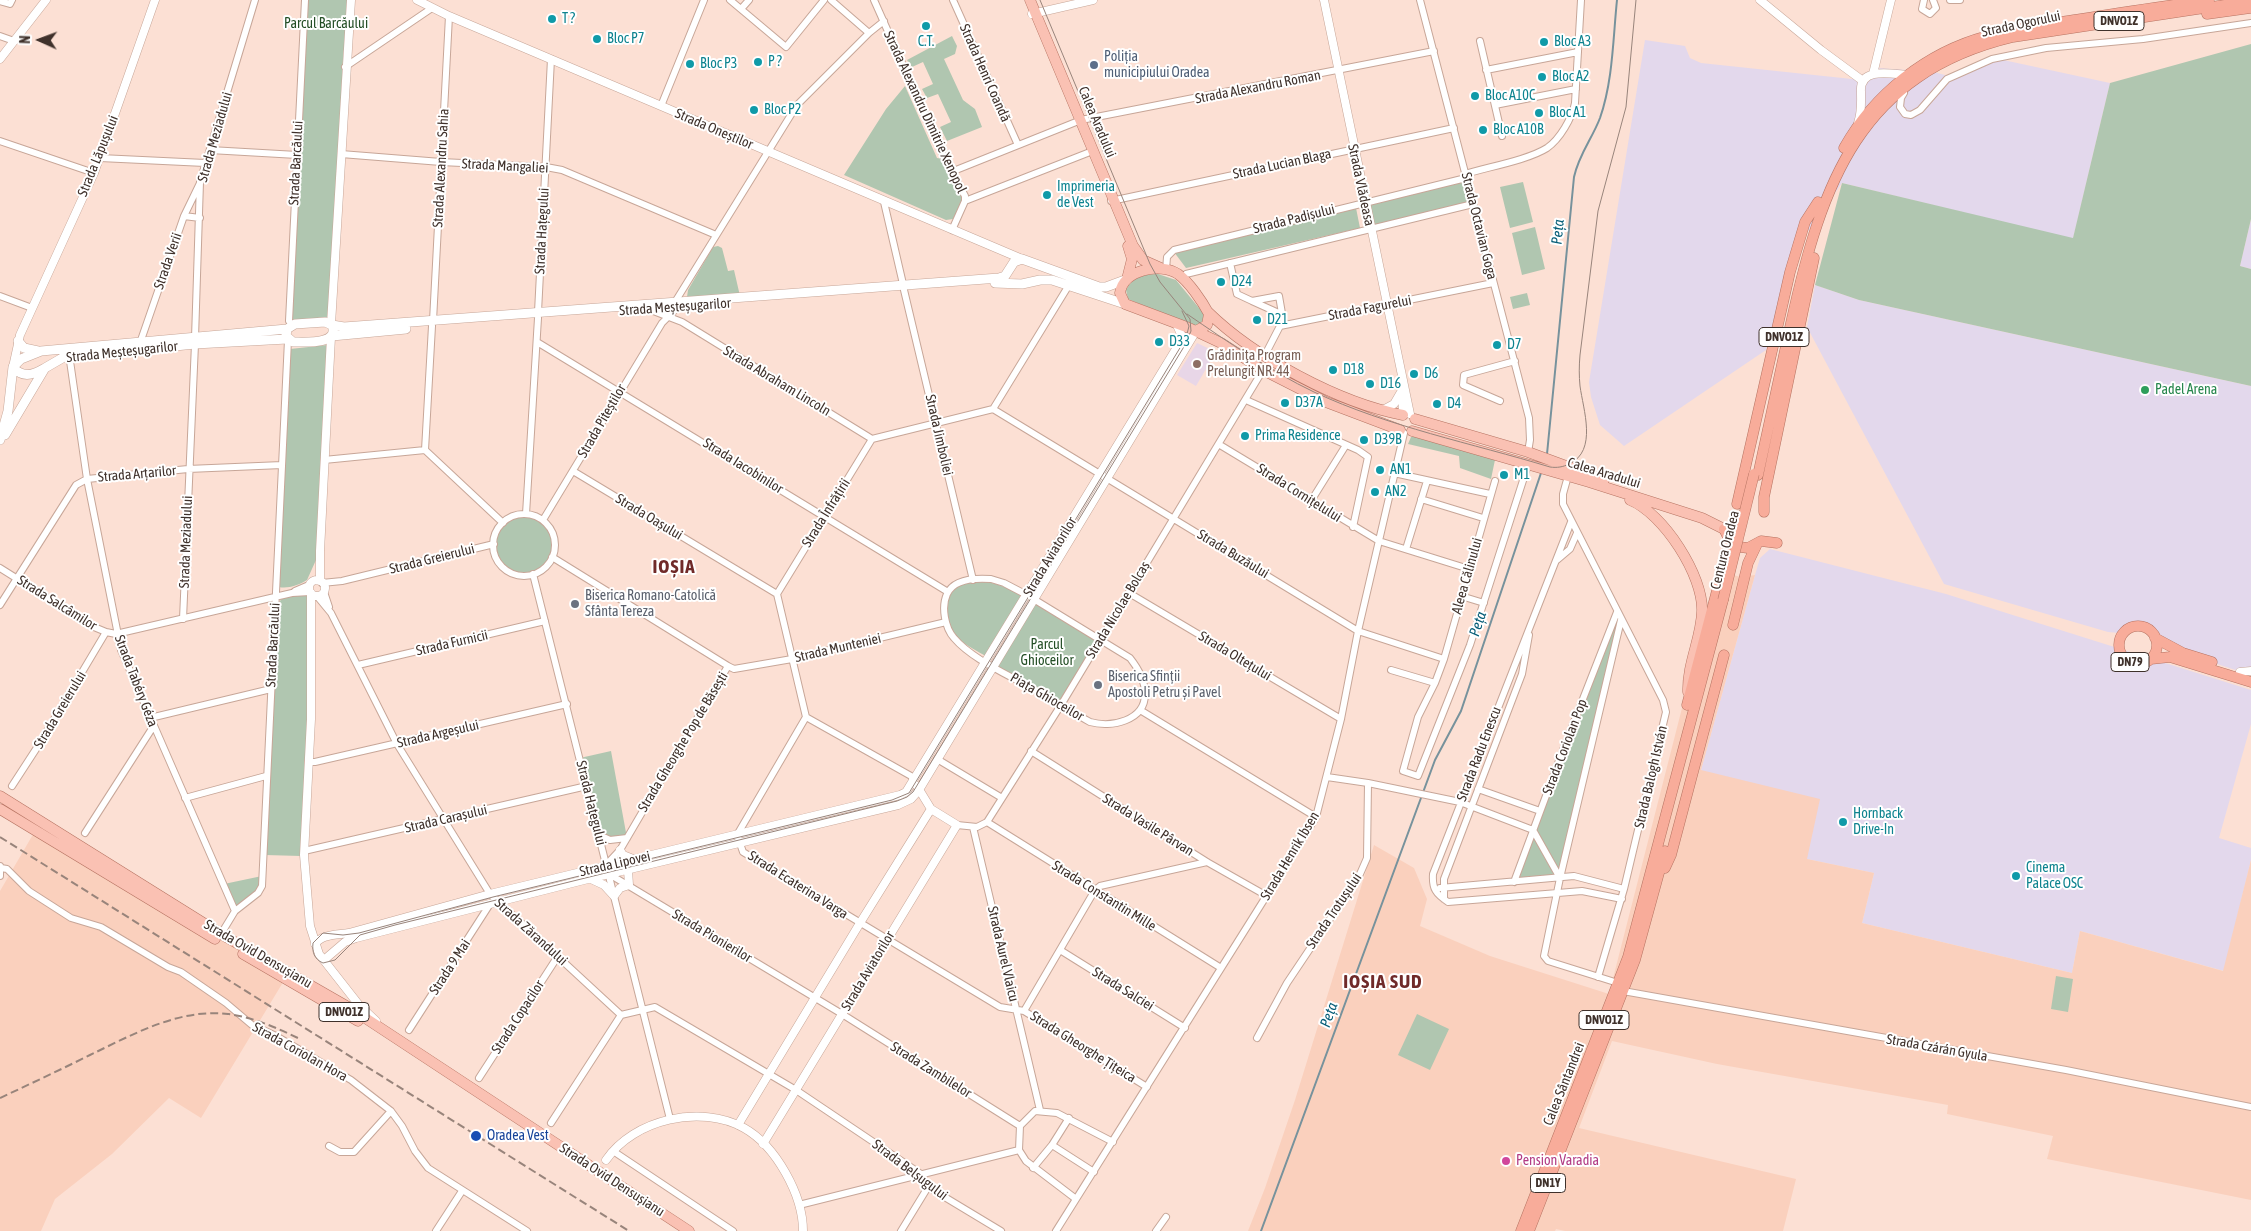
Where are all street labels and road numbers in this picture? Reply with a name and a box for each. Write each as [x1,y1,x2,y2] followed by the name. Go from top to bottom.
[1980,7,2062,41] street label: Strada Ogorului
[2094,12,2144,30] road number: DNVO1Z
[956,22,1014,124] street label: Strada Henri Coandă
[880,28,970,196] street label: Strada Alexandru Dimitrie Xenopol
[1194,67,1322,107] street label: Strada Alexandru Roman
[1075,84,1119,160] street label: Calea Aradului
[194,90,236,184] street label: Strada Meziadului
[672,105,756,153] street label: Strada Oneștilor
[429,108,453,228] street label: Strada Alexandru Sahia
[74,113,122,199] street label: Strada Lăpușului
[285,120,307,206] street label: Strada Barcăului
[1344,142,1378,228] street label: Strada Vlădeasa
[1231,145,1333,183] street label: Strada Lucian Blaga
[461,155,549,177] street label: Strada Mangaliei
[1458,171,1500,281] street label: Strada Octavian Goga
[531,187,553,275] street label: Strada Hațegului
[1251,201,1337,237] street label: Strada Padișului
[151,231,185,291] street label: Strada Verii
[1327,292,1413,324] street label: Strada Fagurelui
[619,295,731,319] street label: Strada Meșteșugarilor
[1759,328,1809,347] road number: DNVO1Z
[66,338,178,366] street label: Strada Meșteșugarilor
[720,342,834,420] street label: Strada Abraham Lincoln
[574,381,630,461] street label: Strada Piteștilor
[921,393,957,477] street label: Strada Jimboliei
[700,435,786,497] street label: Strada Iacobinilor
[1565,454,1643,492] street label: Calea Aradului
[1254,460,1344,526] street label: Strada Cornițelului
[97,462,177,486] street label: Strada Arțarilor
[798,476,854,550] street label: Strada Înfrățirii
[612,490,686,544] street label: Strada Oașului
[176,495,196,589] street label: Strada Meziadului
[1707,509,1743,591] street label: Centura Oradea
[1020,514,1080,600] street label: Strada Aviatorilor
[1194,526,1272,582] street label: Strada Buzăului
[1448,536,1486,616] street label: Aleea Călinului
[388,540,476,578] street label: Strada Greierului
[1082,558,1154,662] street label: Strada Nicolae Bolcaș
[14,572,100,634] street label: Strada Salcâmilor
[262,602,284,688] street label: Strada Barcăului
[414,627,490,659] street label: Strada Furnicii
[1196,628,1274,684] street label: Strada Oltețului
[793,630,883,666] street label: Strada Munteniei
[111,633,161,729] street label: Strada Tabéry Géza
[2111,652,2149,672] road number: DN79
[30,668,90,752] street label: Strada Greierului
[634,669,732,815] street label: Strada Gheorghe Pop de Băsești
[1007,669,1087,725] street label: Piața Ghioceilor
[1539,697,1591,797] street label: Strada Coriolan Pop
[1453,704,1505,804] street label: Strada Radu Enescu
[395,716,481,752] street label: Strada Argeșului
[1631,724,1671,830] street label: Strada Balogh István
[572,759,610,847] street label: Strada Hațegului
[1099,790,1197,860] street label: Strada Vasile Pârvan
[403,801,489,837] street label: Strada Carașului
[1257,809,1323,903] street label: Strada Henrik Ibsen
[745,847,851,923] street label: Strada Ecaterina Varga
[578,848,652,880] street label: Strada Lipovei
[1049,857,1159,935] street label: Strada Constantin Mille
[1303,870,1365,952] street label: Strada Trotușului
[491,895,571,969] street label: Strada Zărandului
[984,905,1022,1003] street label: Strada Aurel Vlaicu
[669,906,755,966] street label: Strada Pionierilor
[201,916,315,992] street label: Strada Ovid Densușianu
[838,928,898,1014] street label: Strada Aviatorilor
[426,936,474,998] street label: Strada 9 Mai
[1089,964,1157,1014] street label: Strada Salciei
[488,977,548,1057] street label: Strada Copacilor
[319,1002,369,1022] road number: DNVO1Z
[1027,1008,1139,1086] street label: Strada Gheorghe Țițeica
[1579,1010,1629,1030] road number: DNVO1Z
[250,1019,350,1085] street label: Strada Coriolan Hora
[1885,1031,1989,1065] street label: Strada Czárán Gyula
[887,1038,975,1102] street label: Strada Zambilelor
[1540,1040,1588,1128] street label: Calea Sântandrei
[869,1136,951,1204] street label: Strada Belșugului
[556,1140,668,1220] street label: Strada Ovid Densușianu
[1530,1174,1566,1192] road number: DN1Y

